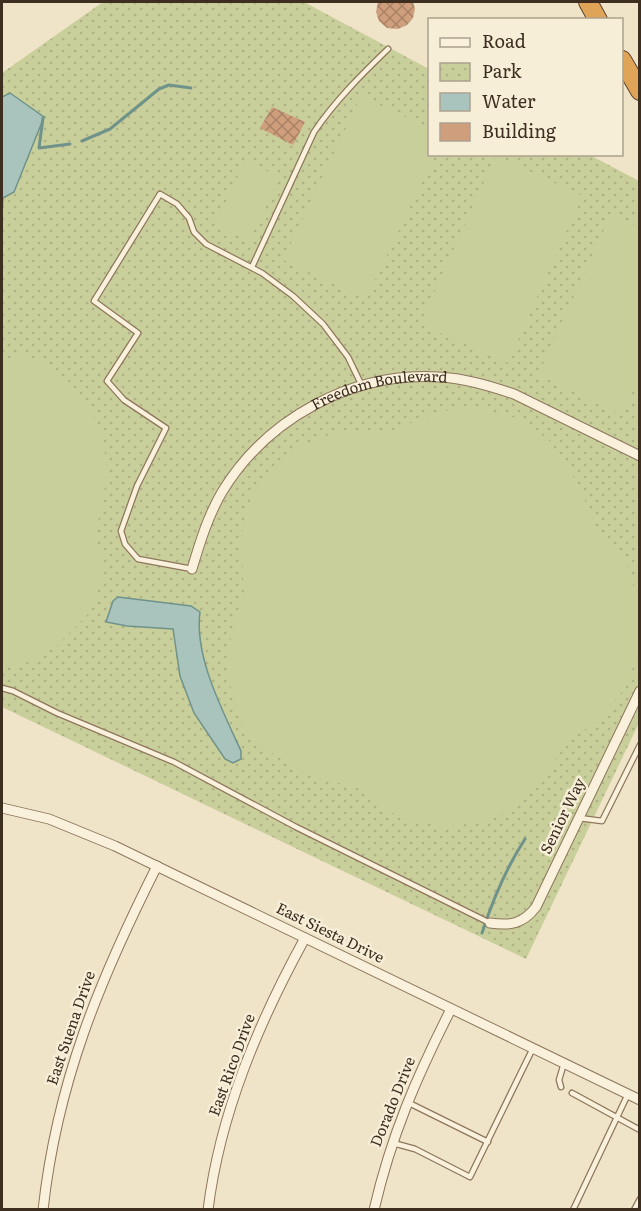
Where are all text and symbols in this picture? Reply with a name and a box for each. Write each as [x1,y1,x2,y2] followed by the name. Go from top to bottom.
[428,18,623,156] legend
[482,27,526,54] text: Road
[482,57,523,84] text: Park
[482,87,536,114] text: Water
[482,117,557,144] text: Building
[306,364,448,415] street label: Freedom Boulevard
[533,773,590,857] street label: Senior Way
[273,896,389,968] street label: East Siesta Drive
[39,967,100,1088] street label: East Suena Drive
[201,1010,260,1119] street label: East Rico Drive
[363,1053,420,1150] street label: Dorado Drive

